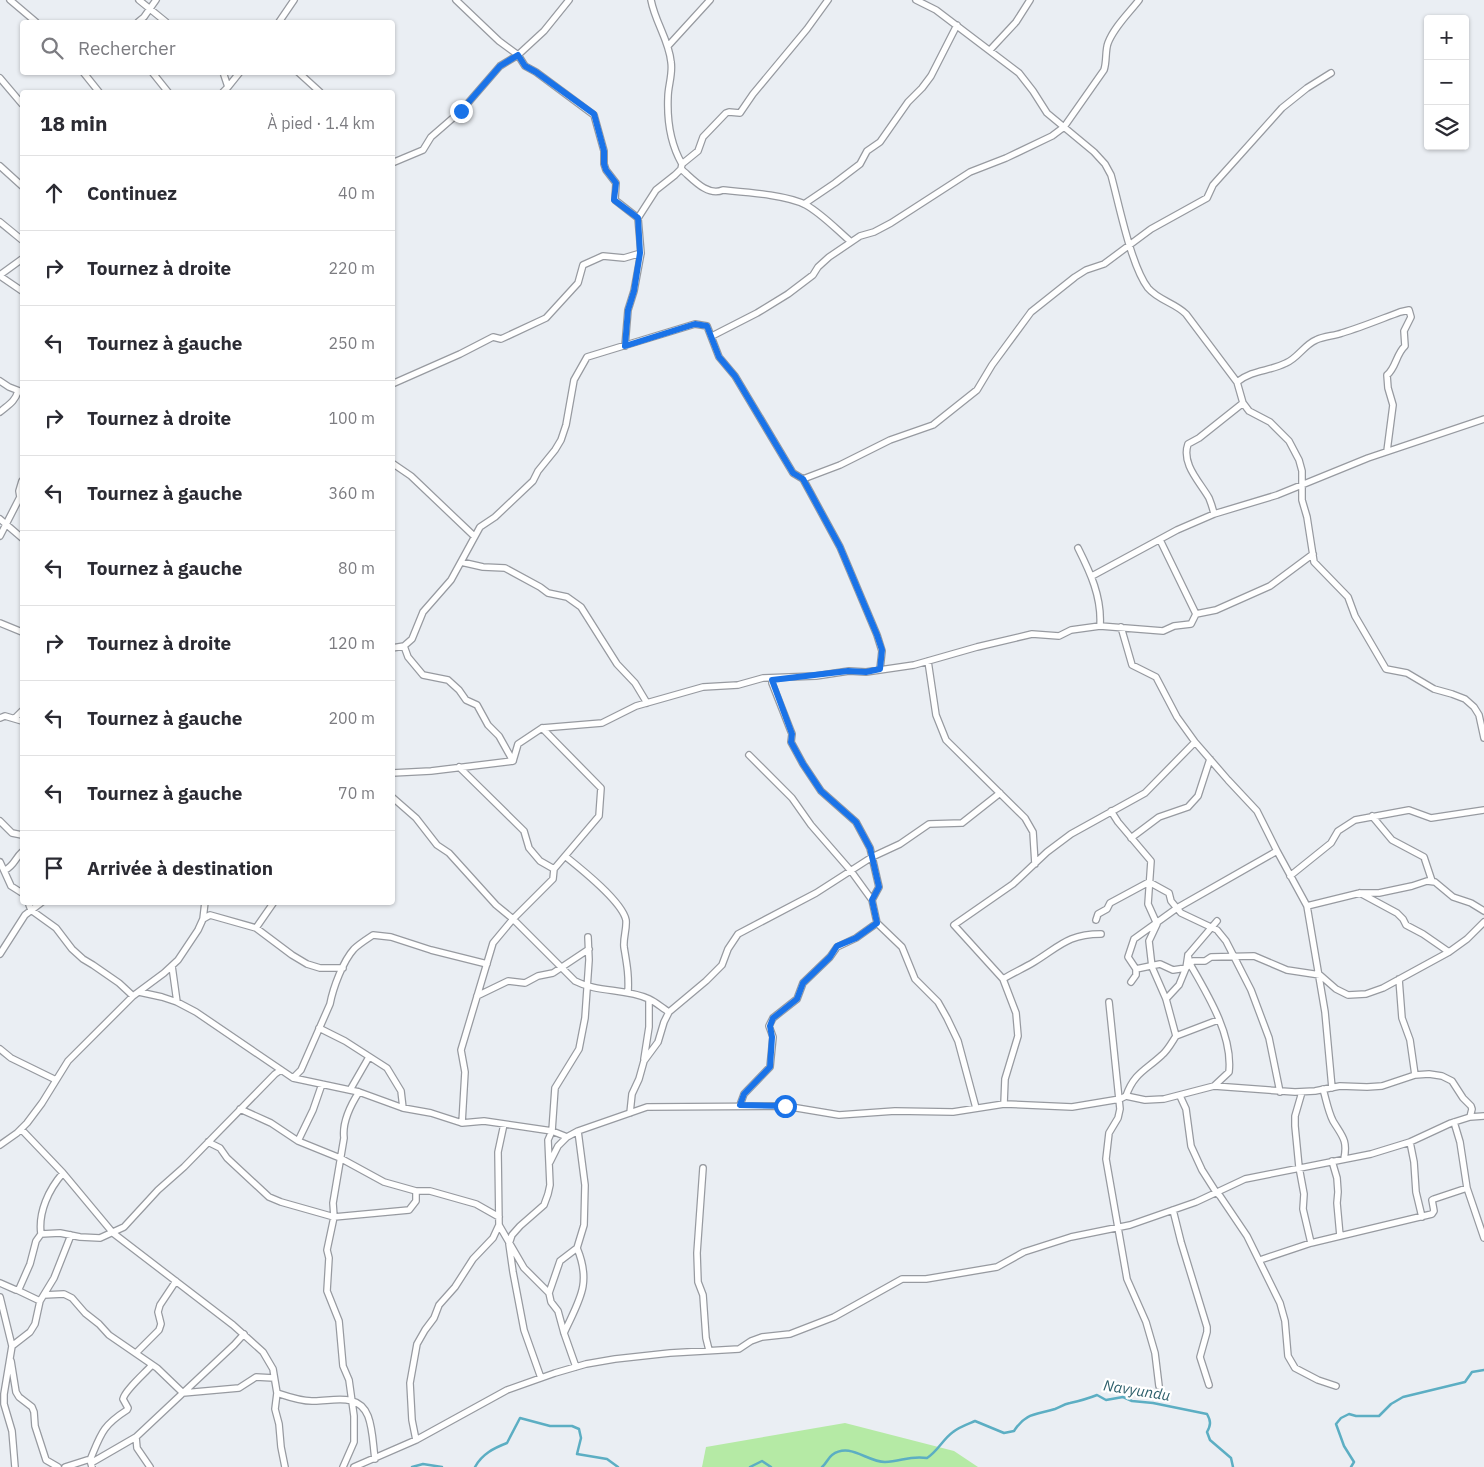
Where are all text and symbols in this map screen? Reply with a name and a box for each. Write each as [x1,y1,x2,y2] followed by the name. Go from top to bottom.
[1424,15,1469,150] map controls
[1424,15,1469,60] button: +
[20,20,395,75] search box
[38,34,66,62] icon: search
[78,36,176,60] text: Rechercher
[1424,60,1469,105] button: −
[450,100,473,123] route end
[1424,105,1469,150] button: layers
[40,109,107,137] text: 18 min
[267,113,375,133] text: À pied · 1.4 km
[40,179,68,207] icon: ahead
[87,181,177,205] text: Continuez
[338,183,375,203] text: 40 m
[40,254,68,282] icon: right
[87,256,231,280] text: Tournez à droite
[328,258,375,278] text: 220 m
[40,329,68,357] icon: left
[87,331,243,355] text: Tournez à gauche
[328,333,375,353] text: 250 m
[40,404,68,432] icon: right
[87,406,231,430] text: Tournez à droite
[328,408,375,428] text: 100 m
[40,479,68,507] icon: left
[87,481,243,505] text: Tournez à gauche
[328,483,375,503] text: 360 m
[40,554,68,582] icon: left
[87,556,243,580] text: Tournez à gauche
[338,558,375,578] text: 80 m
[40,629,68,657] icon: right
[87,631,231,655] text: Tournez à droite
[328,633,375,653] text: 120 m
[40,704,68,732] icon: left
[87,706,243,730] text: Tournez à gauche
[328,708,375,728] text: 200 m
[40,779,68,807] icon: left
[87,781,243,805] text: Tournez à gauche
[338,783,375,803] text: 70 m
[40,854,68,882] icon: arrive
[87,856,273,880] text: Arrivée à destination
[774,1095,797,1118] route start
[1102,1375,1172,1405] water label: Navyundu

